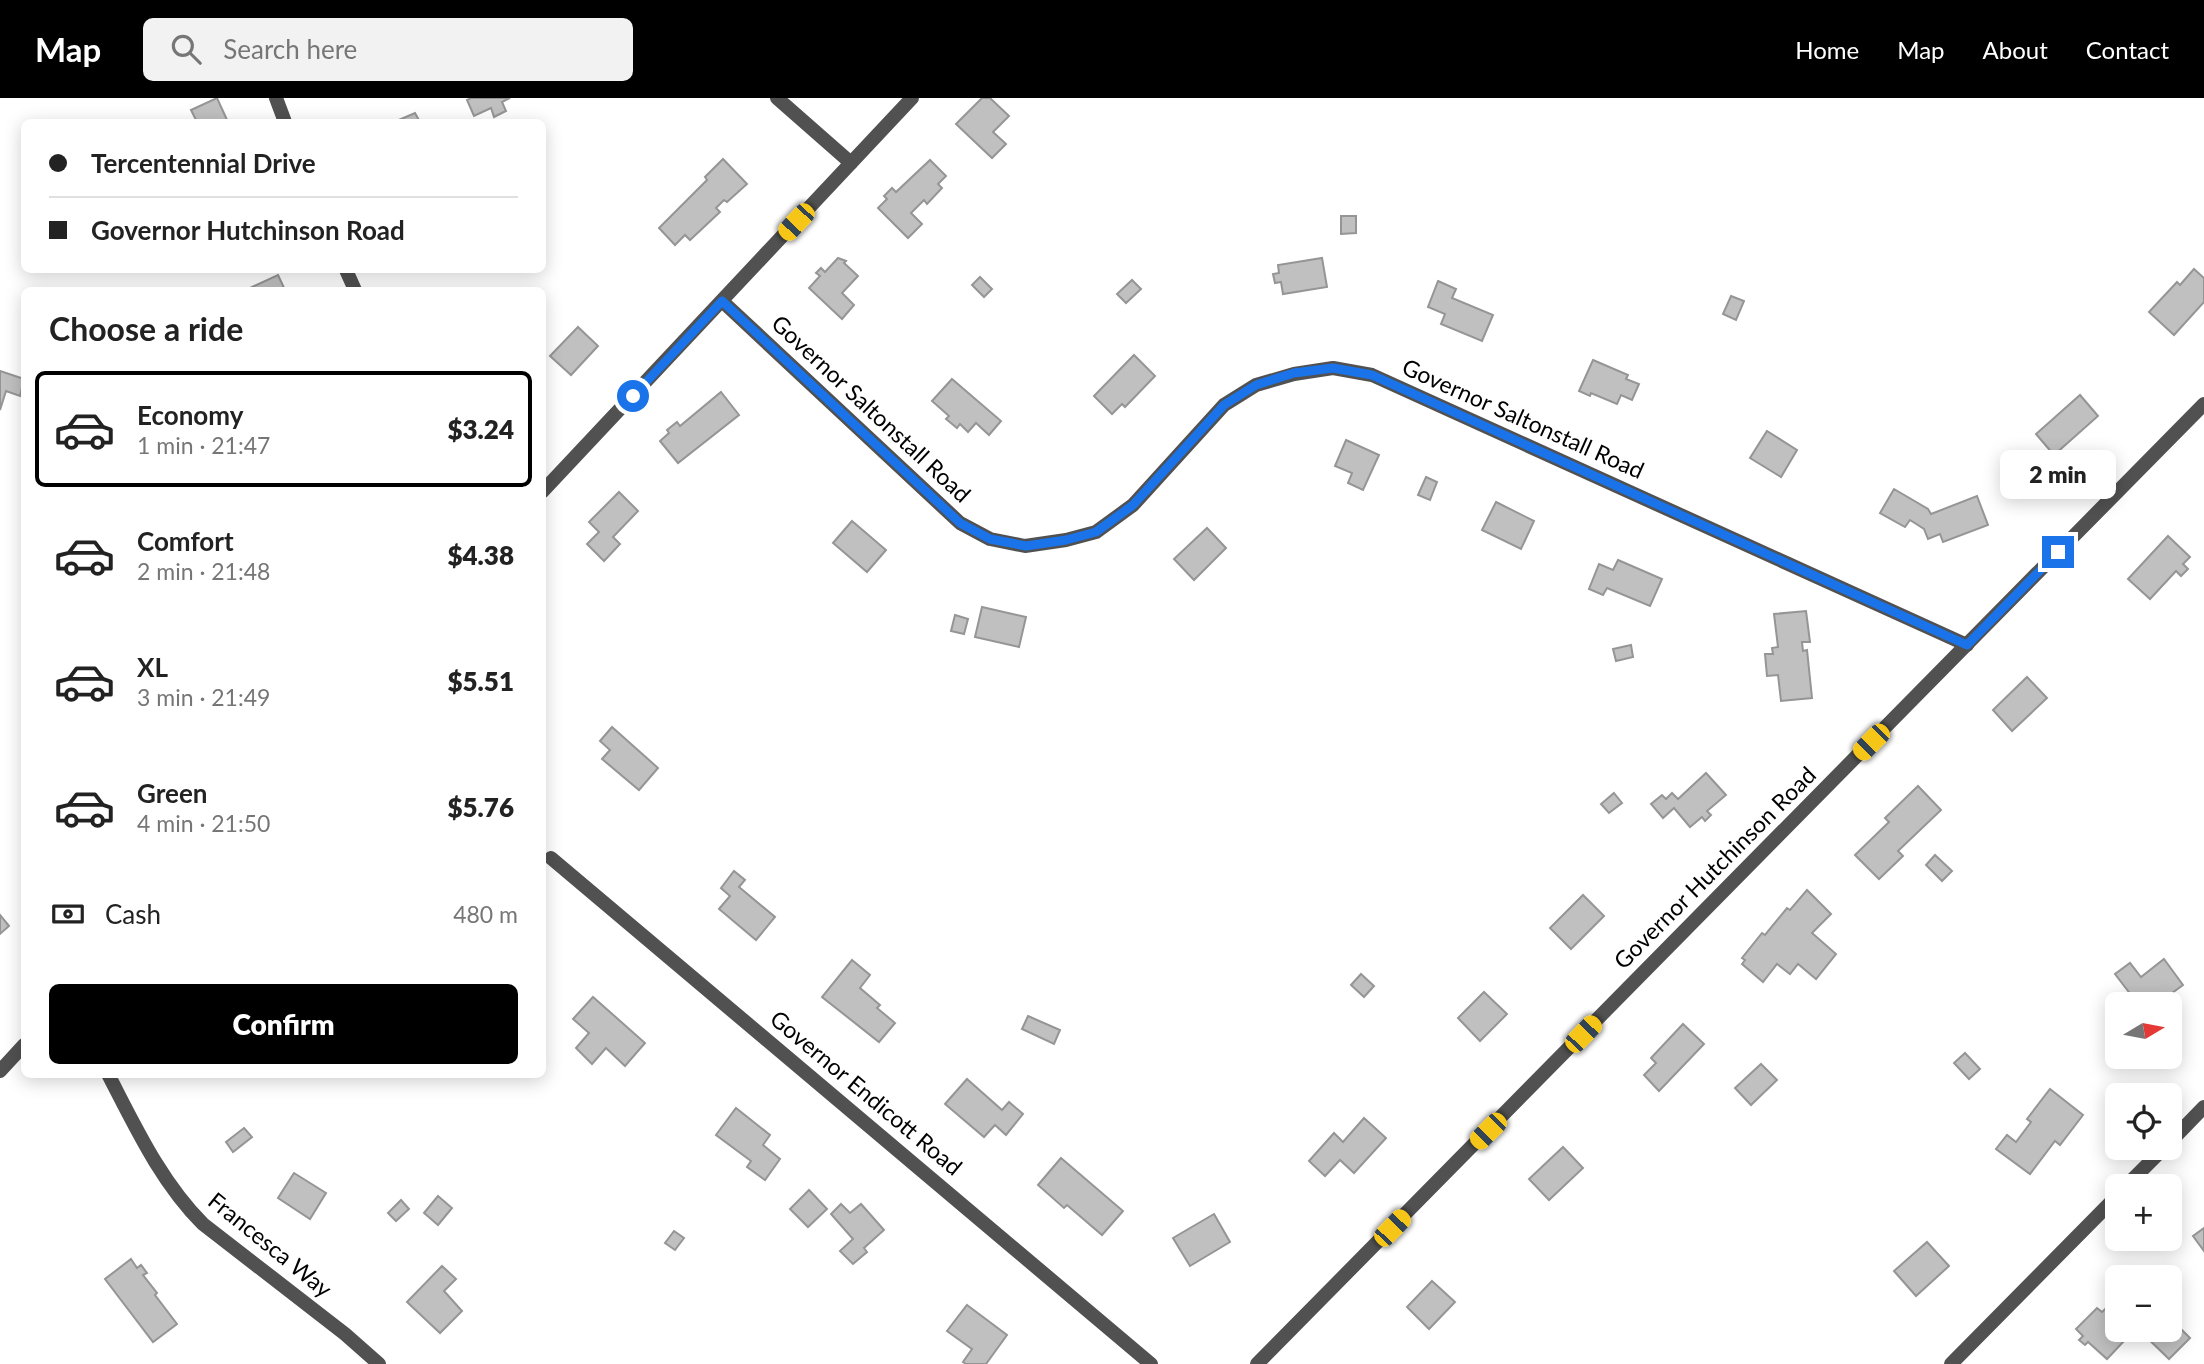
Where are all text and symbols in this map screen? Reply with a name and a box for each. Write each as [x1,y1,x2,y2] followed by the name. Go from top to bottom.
[143,18,633,81] search box
[35,29,101,69] text: Map
[167,30,205,68] icon: search
[223,33,357,65] text: Search here
[1795,35,1859,64] text: Home
[1897,35,1945,64] text: Map
[1983,35,2048,64] text: About
[2086,35,2169,64] text: Contact
[91,147,316,179] text: Tercentennial Drive
[774,199,819,245] car
[91,214,405,246] text: Governor Hutchinson Road
[49,309,243,348] text: Choose a ride
[766,309,977,508] street label: Governor Saltonstall Road
[1398,352,1649,484] street label: Governor Saltonstall Road
[617,380,649,412] route start
[53,398,116,461] icon: car
[137,399,243,431] text: Economy
[447,413,514,445] text: $3.24
[137,431,270,459] text: 1 min · 21:47
[2000,450,2116,500] callout: 2 min
[2029,460,2087,488] text: 2 min
[53,524,116,587] icon: car
[137,525,234,557] text: Comfort
[2042,536,2074,568] route end
[447,539,514,571] text: $4.38
[137,557,270,585] text: 2 min · 21:48
[53,650,116,713] icon: car
[137,651,168,683] text: XL
[447,665,514,697] text: $5.51
[137,683,270,711] text: 3 min · 21:49
[1849,720,1894,764] car
[1607,760,1821,974] street label: Governor Hutchinson Road
[53,776,116,839] icon: car
[137,777,207,809] text: Green
[447,791,514,823] text: $5.76
[137,809,270,837] text: 4 min · 21:50
[49,895,87,933] icon: cash
[105,898,161,930] text: Cash
[453,900,518,928] text: 480 m
[49,984,518,1064] button: Confirm
[2105,992,2182,1069] north arrow
[2105,992,2182,1342] map controls
[765,1004,968,1181] street label: Governor Endicott Road
[1561,1012,1606,1056] car
[2105,1083,2182,1160] button: locate
[1466,1109,1511,1153] car
[2105,1174,2182,1251] button: +
[203,1186,338,1303] street label: Francesca Way
[1370,1206,1415,1250] car
[2105,1265,2182,1342] button: −

